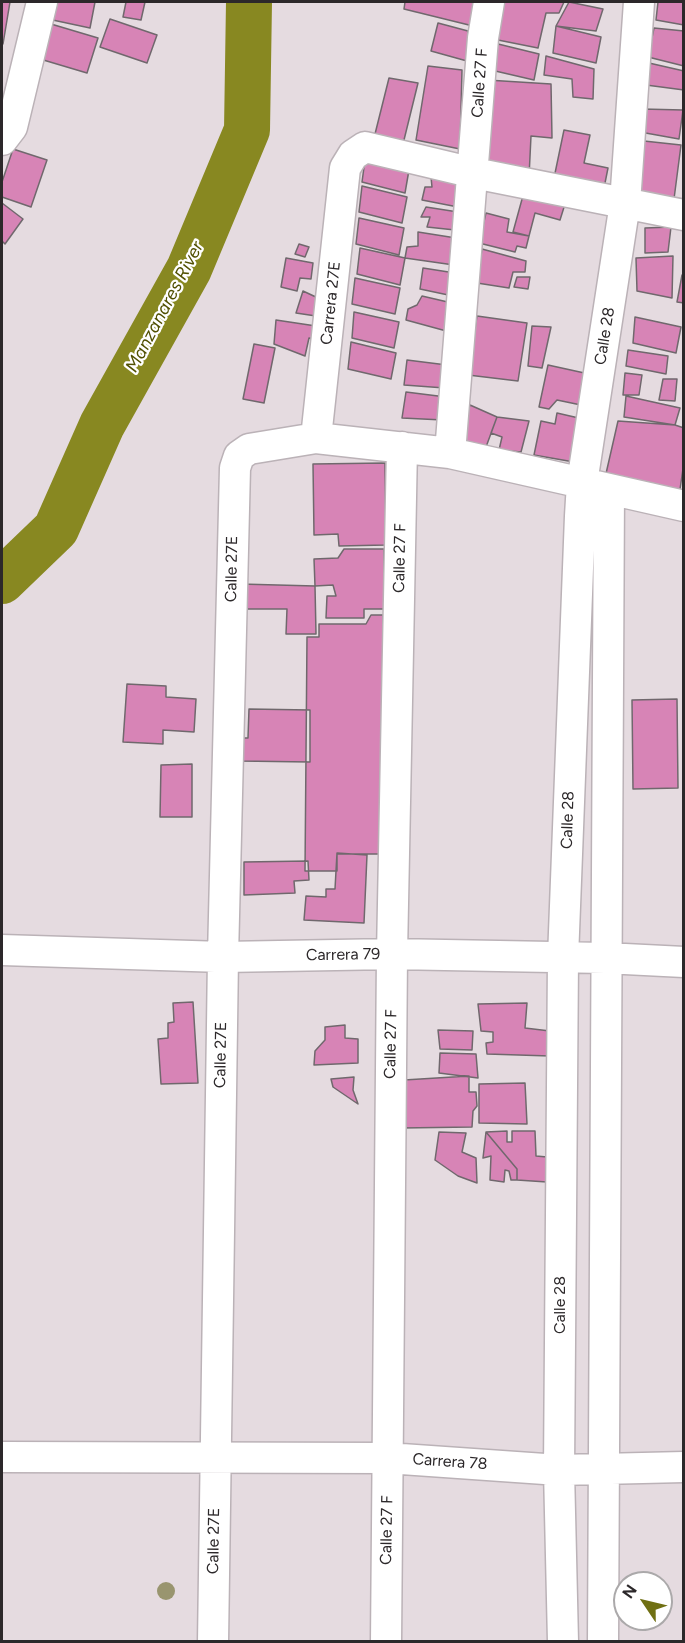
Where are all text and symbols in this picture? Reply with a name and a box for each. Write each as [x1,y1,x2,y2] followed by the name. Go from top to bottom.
[468,48,492,118] street label: Calle 27 F
[121,238,209,376] water label: Manzanares River
[317,260,345,346] street label: Carrera 27E
[591,306,619,366] street label: Calle 28
[390,523,410,593] street label: Calle 27 F
[222,536,242,602] street label: Calle 27E
[557,791,579,849] street label: Calle 28
[306,945,380,965] street label: Carrera 79
[381,1009,401,1079] street label: Calle 27 F
[211,1022,231,1088] street label: Calle 27E
[550,1276,570,1334] street label: Calle 28
[412,1450,488,1474] street label: Carrera 78
[377,1495,397,1565] street label: Calle 27 F
[204,1508,224,1574] street label: Calle 27E
[613,1571,673,1631] north arrow
[618,1581,641,1602] text: N

